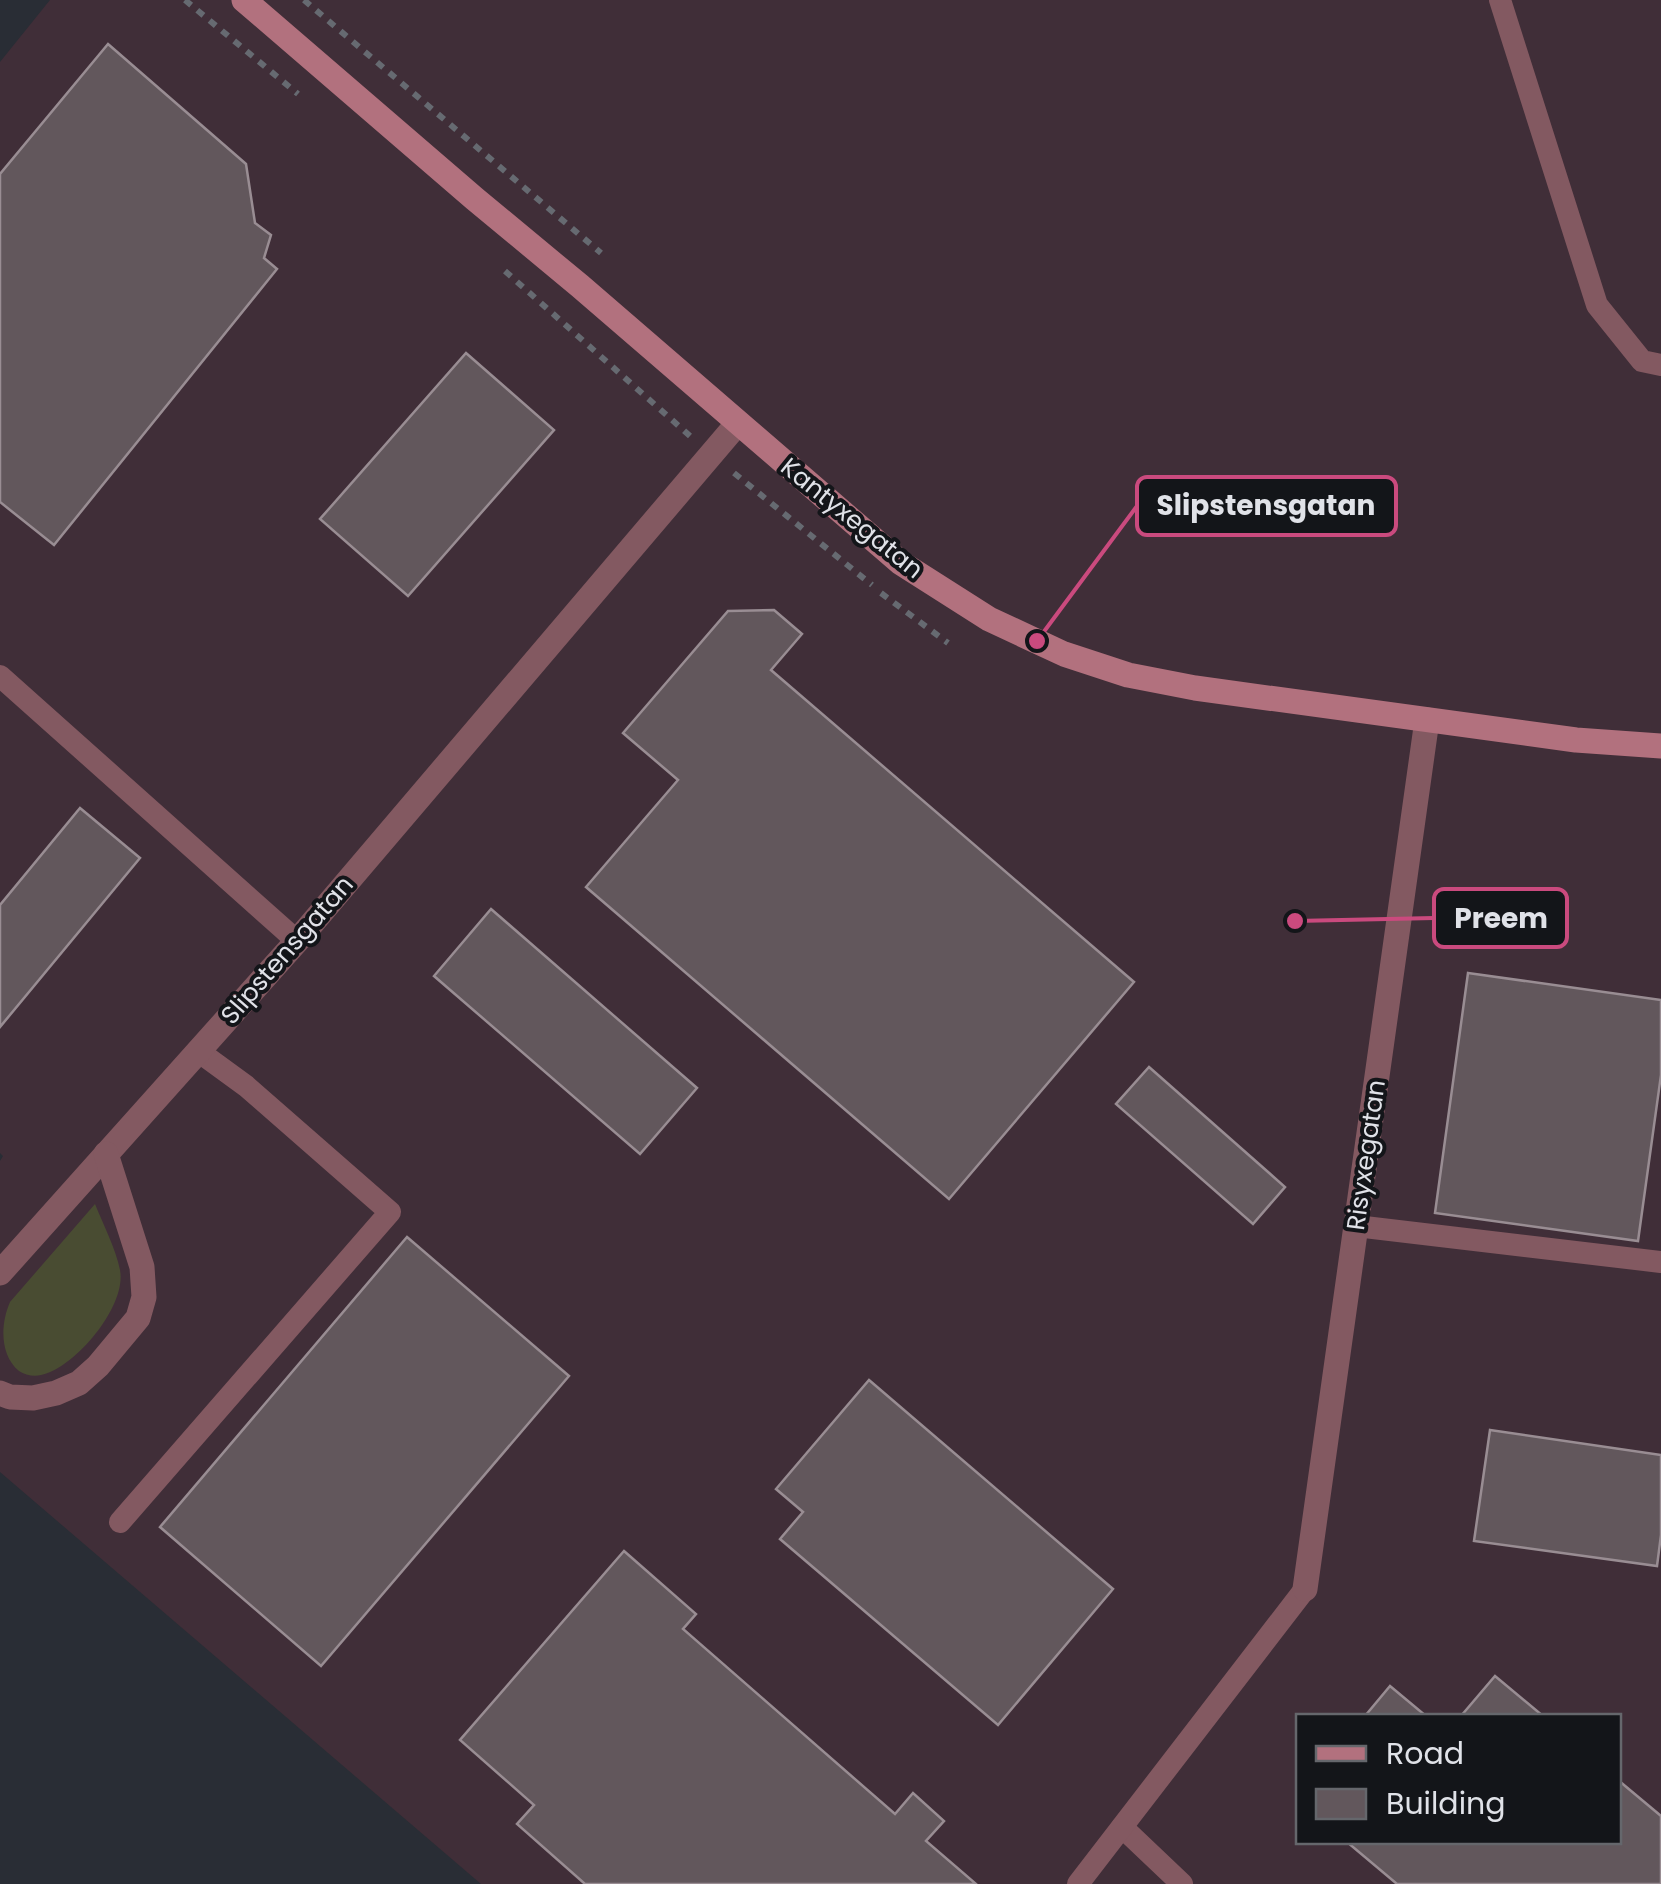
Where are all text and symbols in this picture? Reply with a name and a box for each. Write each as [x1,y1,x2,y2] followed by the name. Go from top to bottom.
[773,450,931,586] street label: Kantyxegatan
[1137,477,1396,535] callout: Slipstensgatan
[1157,486,1375,525] text: Slipstensgatan
[213,868,361,1032] street label: Slipstensgatan
[1434,889,1567,947] callout: Preem
[1454,899,1548,938] text: Preem
[1338,1077,1394,1233] street label: Risyxegatan
[1296,1714,1621,1844] legend
[1386,1732,1464,1775] text: Road
[1386,1782,1506,1825] text: Building

